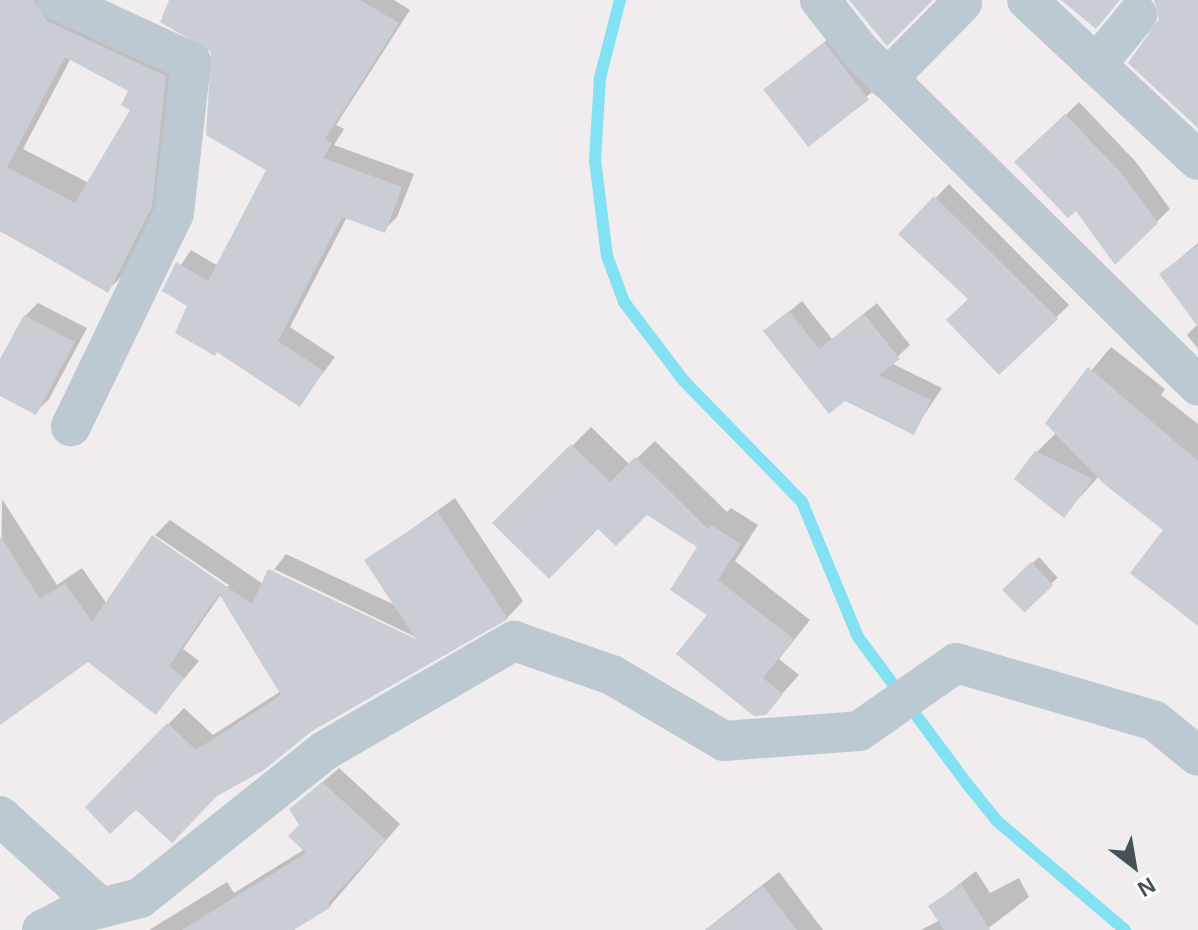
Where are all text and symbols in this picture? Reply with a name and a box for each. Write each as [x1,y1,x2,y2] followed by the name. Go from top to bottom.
[1094,826,1174,906] north arrow
[1133,872,1160,902] text: N

